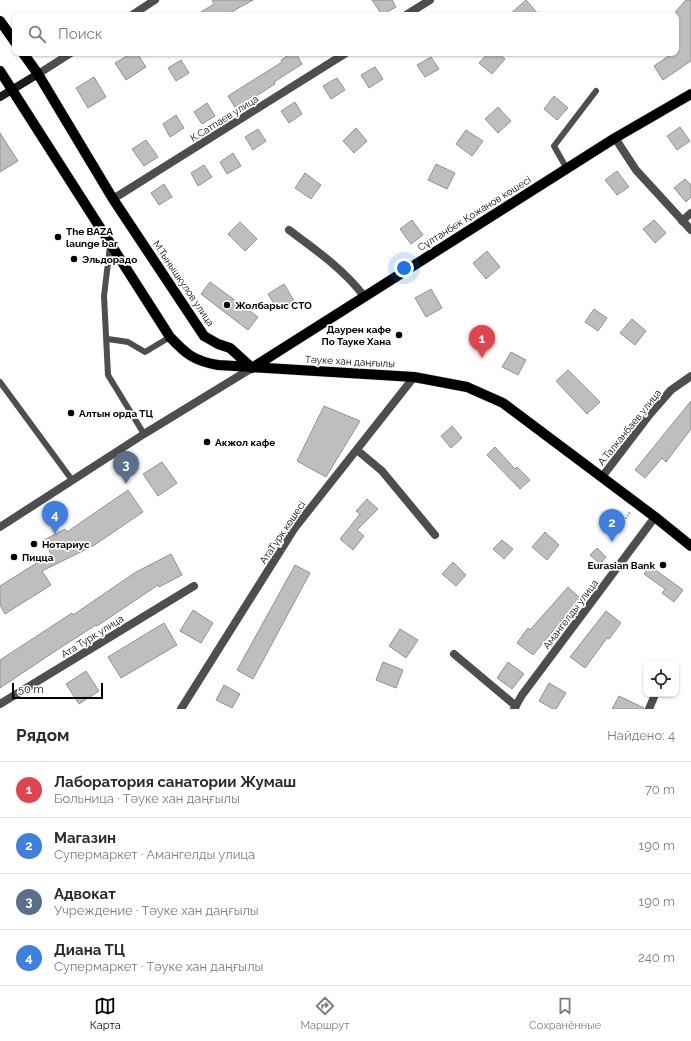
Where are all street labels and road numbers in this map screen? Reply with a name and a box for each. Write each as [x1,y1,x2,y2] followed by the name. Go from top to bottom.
[188,93,260,144] street label: К.Сатпаев улица
[416,174,533,253] street label: Сұлтанбек Қожанов көшесі
[151,238,216,328] street label: М.Тынышкулов улица
[305,354,396,369] street label: Тәуке хан даңғылы
[596,387,663,467] street label: А.Талканбаев улица
[257,499,307,566] street label: АтаТүрк көшесі
[541,578,600,651] street label: Амангелды улица
[59,613,125,660] street label: Ата Турк улица

